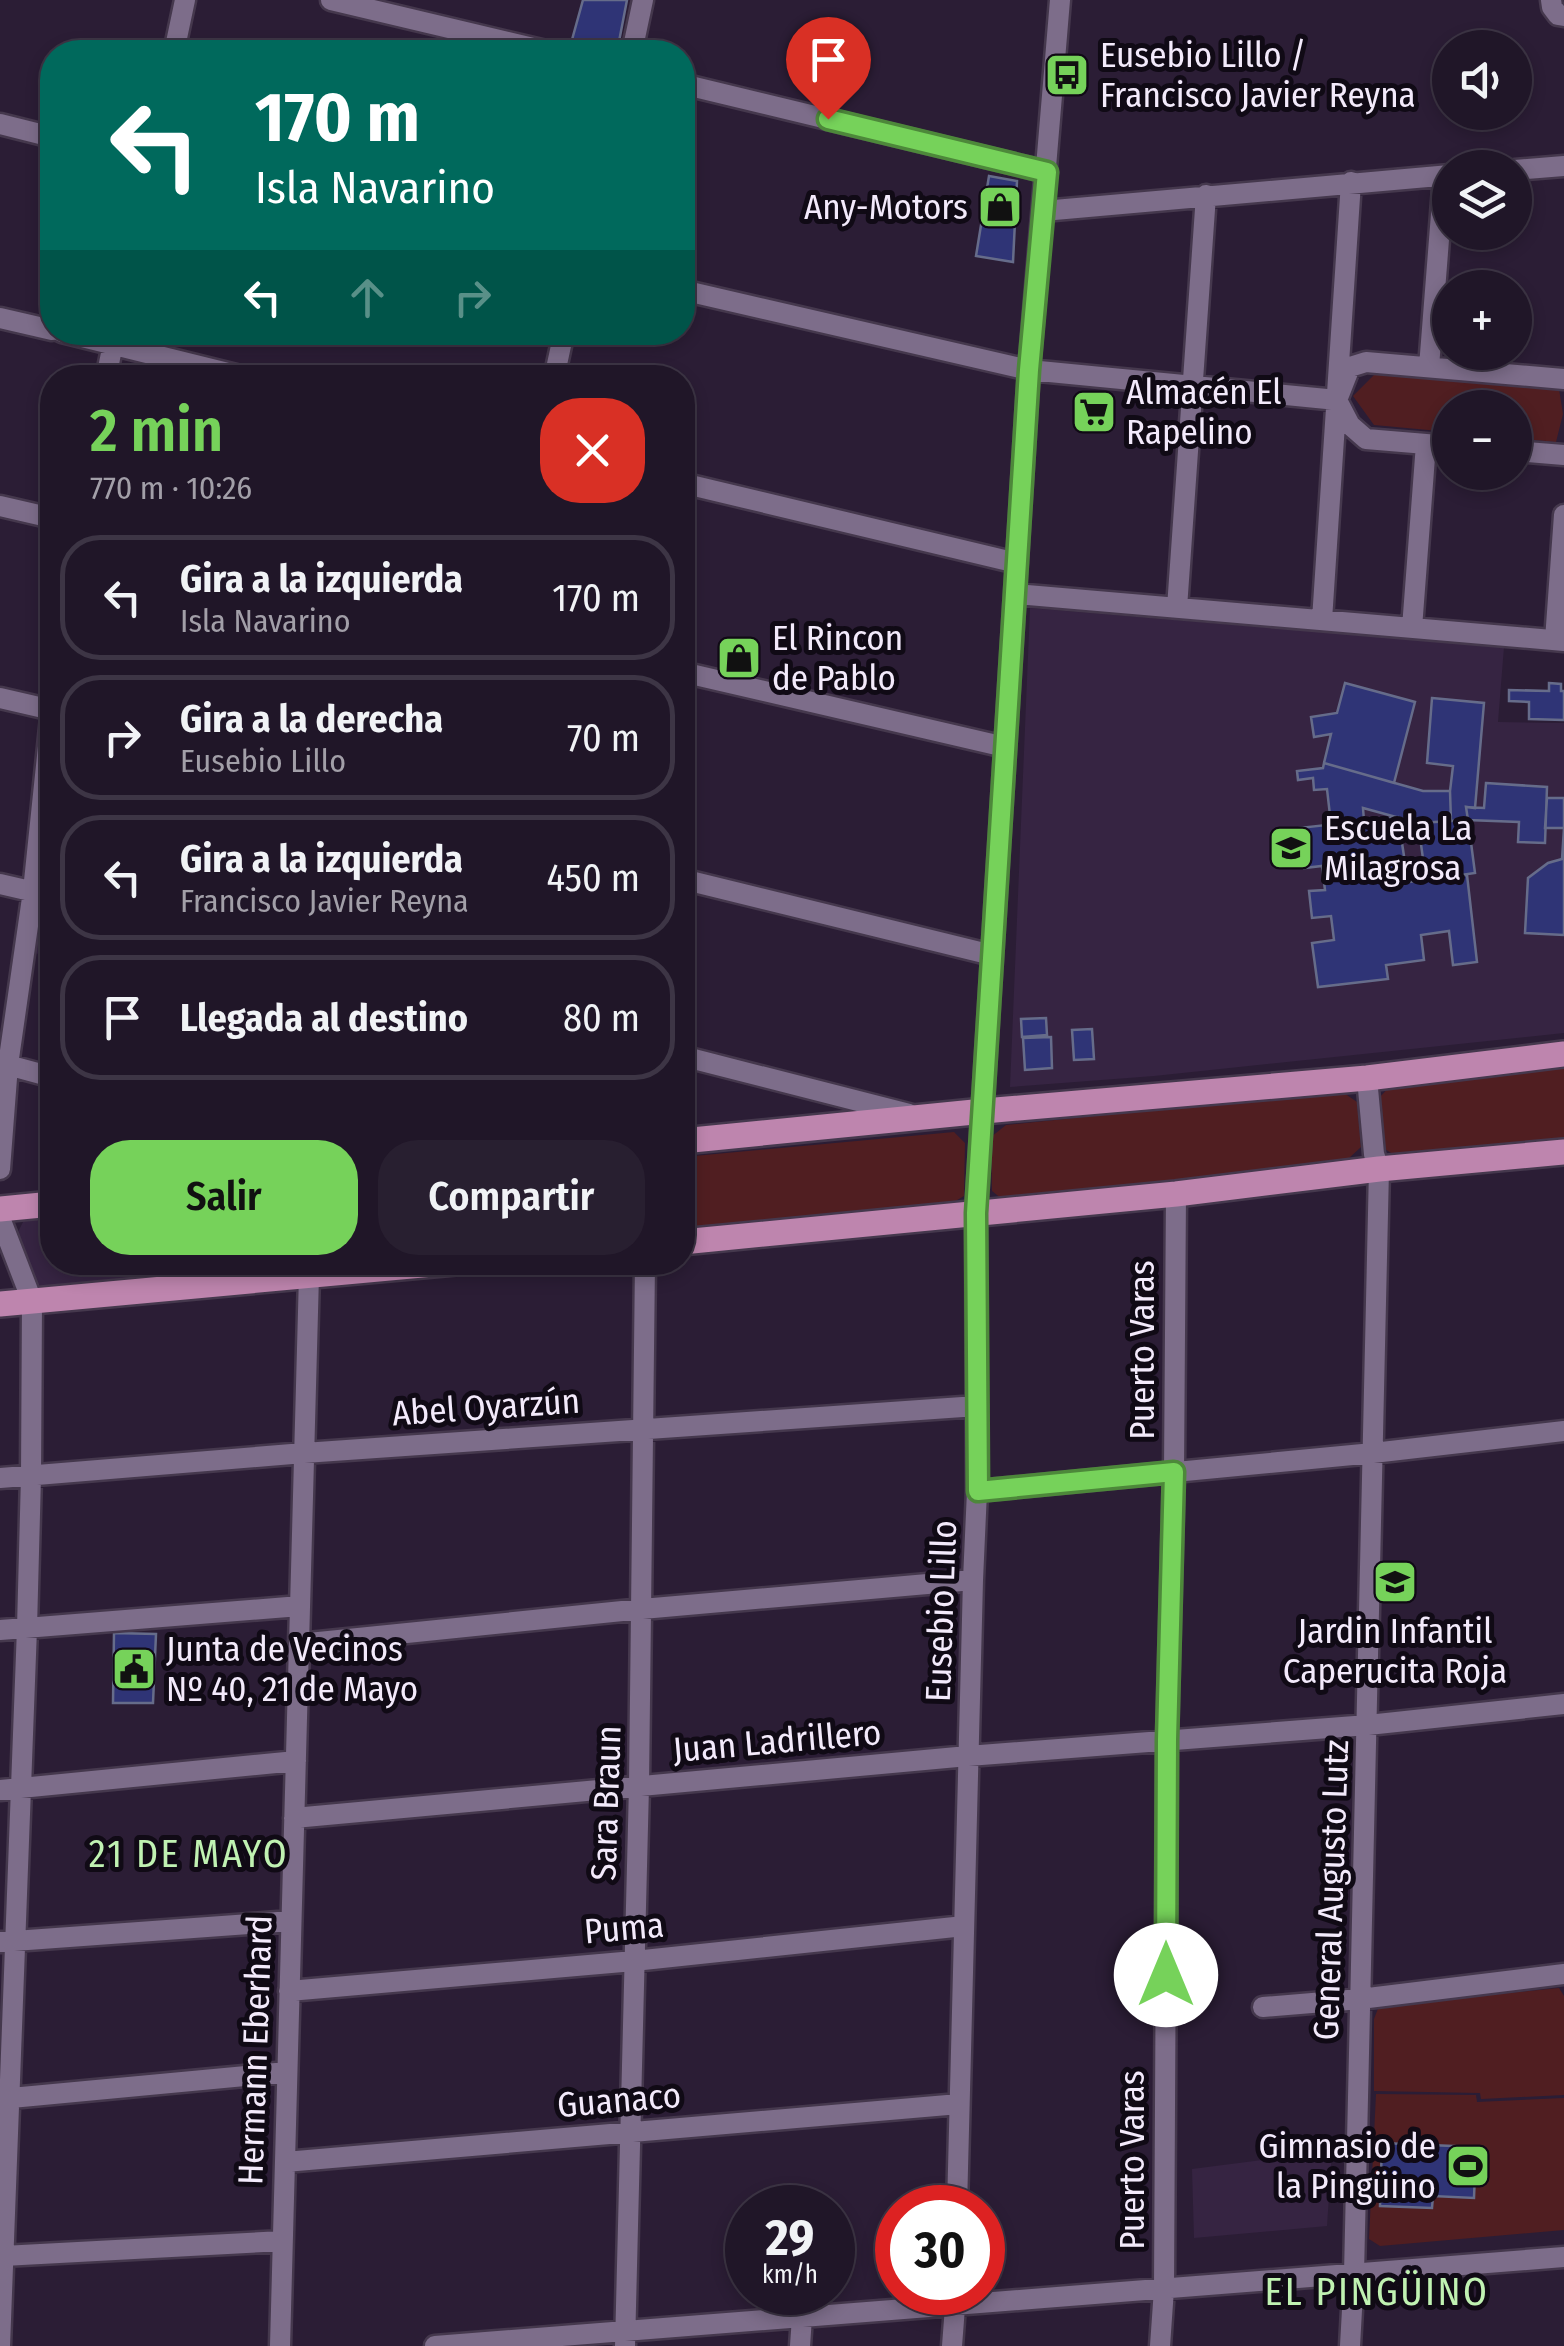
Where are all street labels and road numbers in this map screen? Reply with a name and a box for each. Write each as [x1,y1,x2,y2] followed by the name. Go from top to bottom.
[1121,1260,1163,1440] street label: Puerto Varas
[391,1379,581,1435] street label: Abel Oyarzún
[917,1520,965,1702] street label: Eusebio Lillo
[671,1711,883,1771] street label: Juan Ladrillero
[582,1725,630,1881] street label: Sara Braun
[1305,1739,1357,2041] street label: General Augusto Lutz
[582,1904,666,1952] street label: Puma
[229,1914,281,2186] street label: Hermann Eberhard
[1111,2070,1153,2250] street label: Puerto Varas
[555,2074,683,2126] street label: Guanaco

